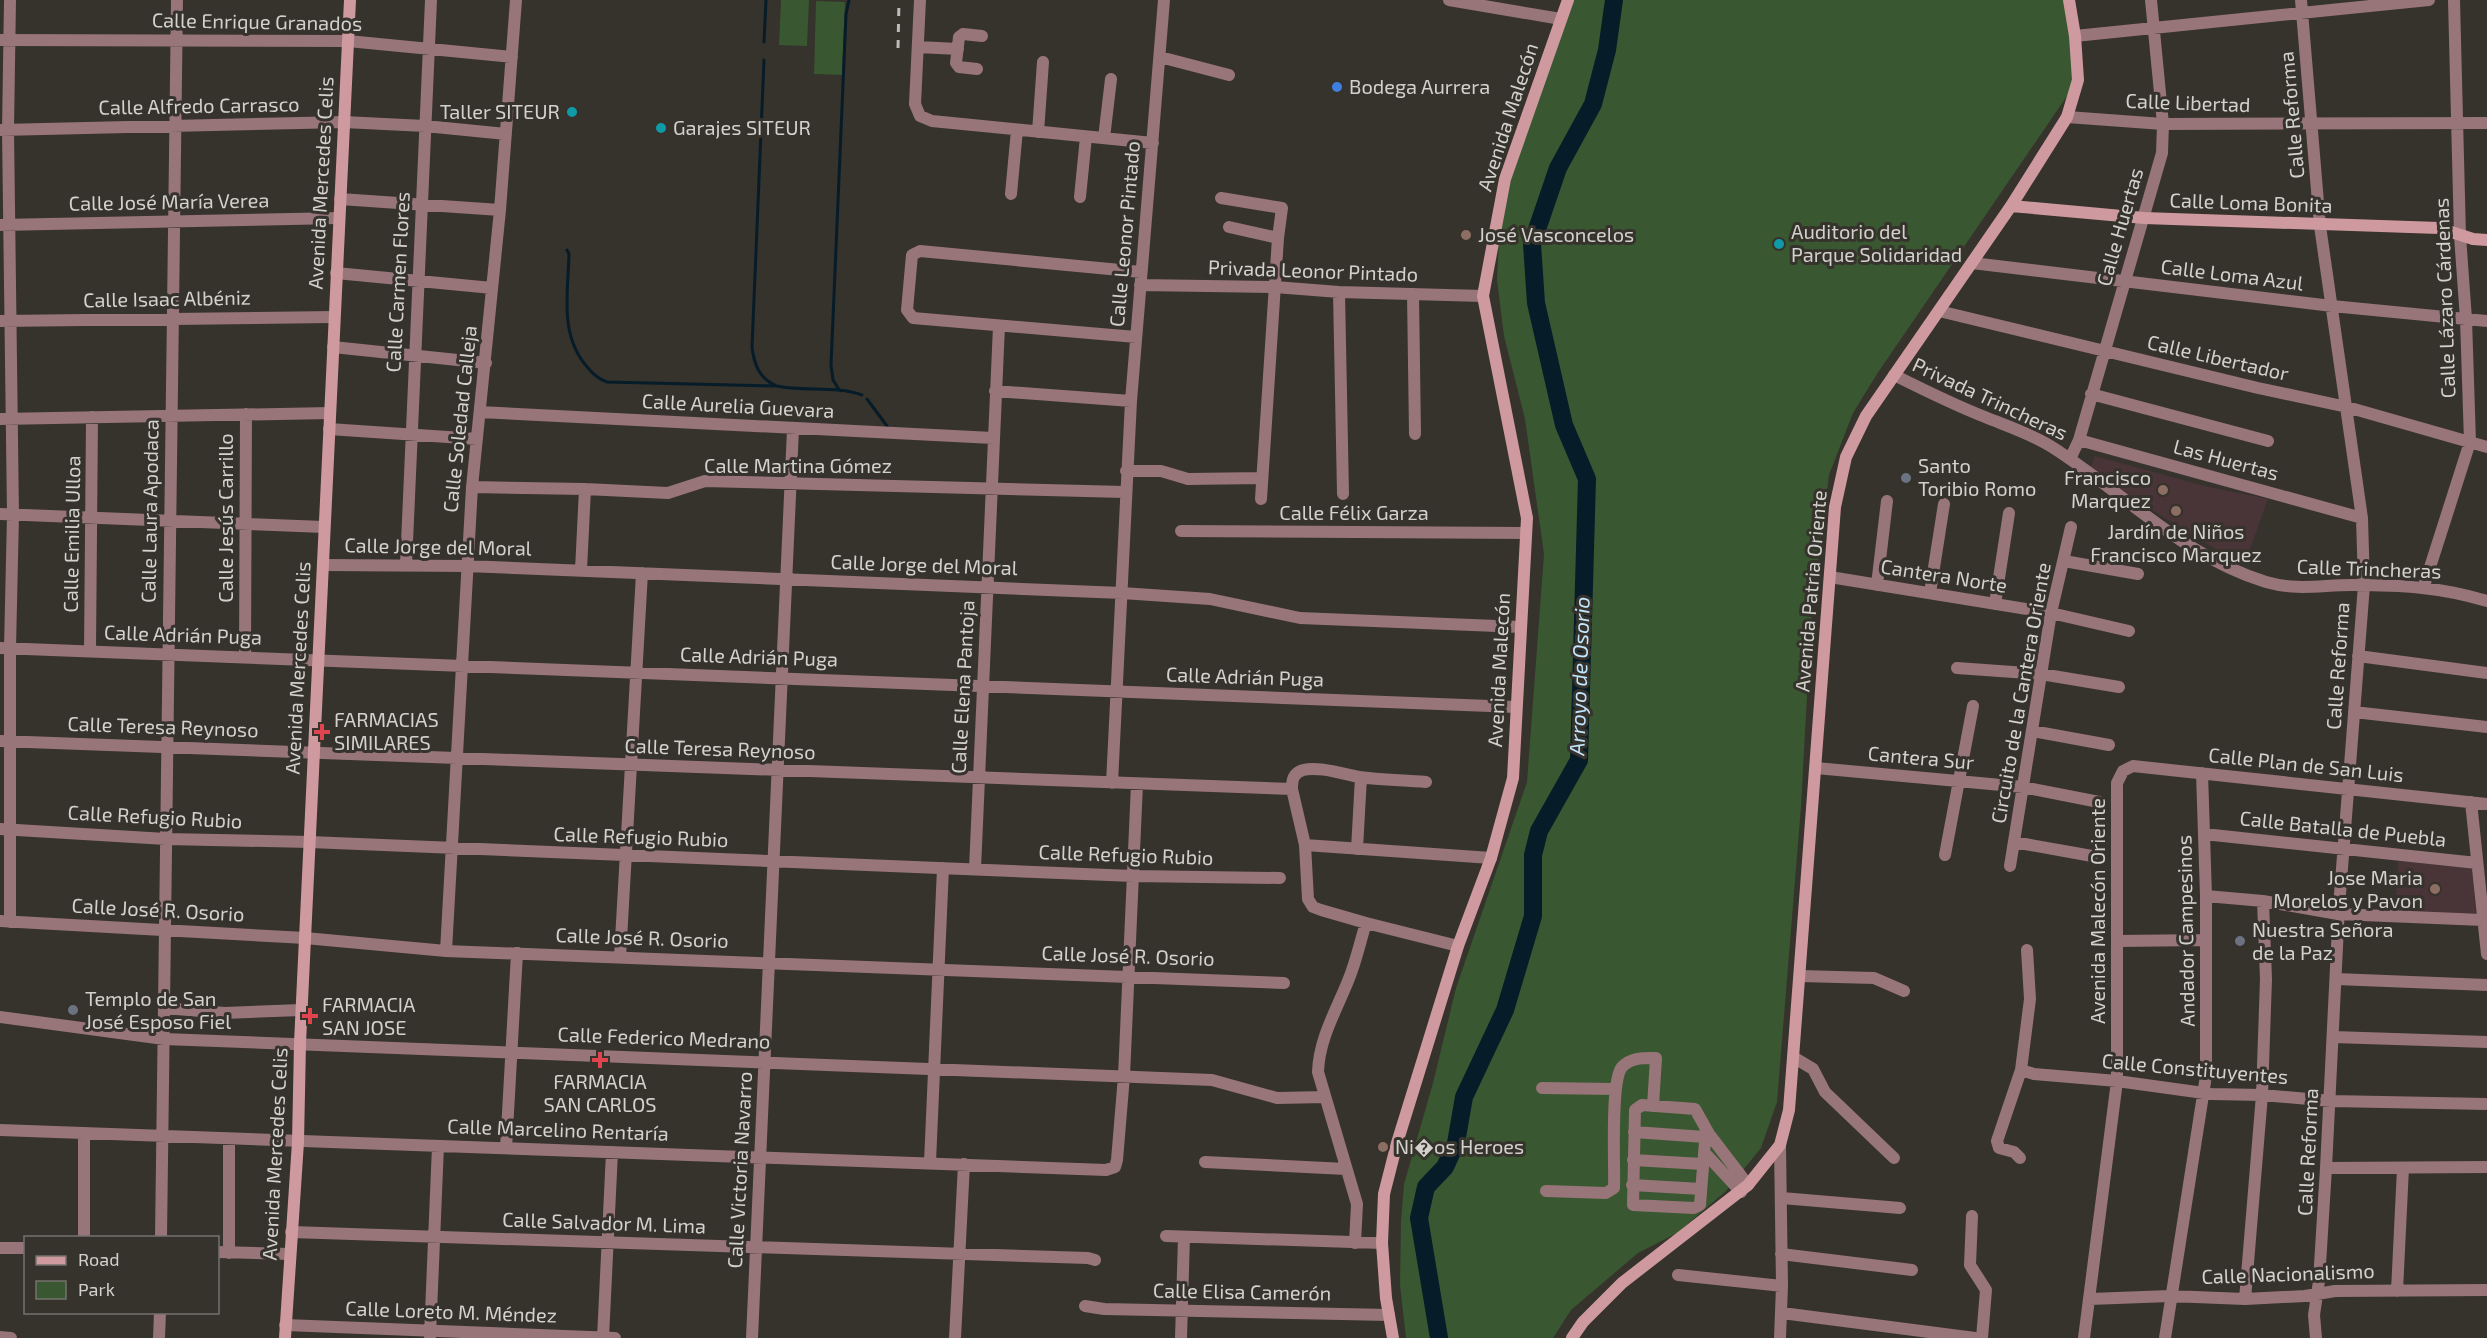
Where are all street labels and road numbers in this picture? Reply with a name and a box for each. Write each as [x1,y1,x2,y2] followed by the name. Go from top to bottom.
[152,7,362,35] street label: Calle Enrique Granados
[1472,39,1542,194] street label: Avenida Malecón
[2273,50,2309,180] street label: Calle Reforma
[302,76,338,290] street label: Avenida Mercedes Celis
[2125,88,2251,116] street label: Calle Libertad
[98,91,300,119] street label: Calle Alfredo Carrasco
[1104,140,1144,328] street label: Calle Leonor Pintado
[2091,165,2147,289] street label: Calle Huertas
[68,187,270,215] street label: Calle José María Verea
[2169,187,2333,217] street label: Calle Loma Bonita
[380,191,414,373] street label: Calle Carmen Flores
[2429,197,2459,399] street label: Calle Lázaro Cárdenas
[2159,253,2305,295] street label: Calle Loma Azul
[1208,254,1419,286] street label: Privada Leonor Pintado
[83,285,251,311] street label: Calle Isaac Albéniz
[437,324,481,514] street label: Calle Soledad Calleja
[2145,329,2291,385] street label: Calle Libertador
[1909,352,2072,445] street label: Privada Trincheras
[641,388,835,422] street label: Calle Aurelia Guevara
[135,419,163,603] street label: Calle Laura Apodaca
[213,433,237,603] street label: Calle Jesús Carrillo
[2171,433,2282,485] street label: Las Huertas
[704,453,892,477] street label: Calle Martina Gómez
[58,455,84,613] street label: Calle Emilia Ulloa
[1789,489,1831,693] street label: Avenida Patria Oriente
[1279,500,1429,524] street label: Calle Félix Garza
[344,532,532,560] street label: Calle Jorge del Moral
[830,549,1018,579] street label: Calle Jorge del Moral
[1879,553,2009,597] street label: Cantera Norte
[2296,553,2442,583] street label: Calle Trincheras
[1985,560,2055,825] street label: Circuito de la Cantera Oriente
[279,561,315,775] street label: Avenida Mercedes Celis
[1482,592,1514,748] street label: Avenida Malecón
[945,600,979,774] street label: Calle Elena Pantoja
[2321,601,2353,731] street label: Calle Reforma
[104,619,262,649] street label: Calle Adrián Puga
[680,641,838,671] street label: Calle Adrián Puga
[1166,661,1324,691] street label: Calle Adrián Puga
[67,711,259,741] street label: Calle Teresa Reynoso
[624,733,816,763] street label: Calle Teresa Reynoso
[1867,740,1975,774] street label: Cantera Sur
[2207,742,2405,786] street label: Calle Plan de San Luis
[2085,798,2109,1024] street label: Avenida Malecón Oriente
[67,799,243,833] street label: Calle Refugio Rubio
[2239,805,2448,851] street label: Calle Batalla de Puebla
[553,821,729,851] street label: Calle Refugio Rubio
[2171,835,2199,1027] street label: Andador Campesinos
[1038,839,1214,869] street label: Calle Refugio Rubio
[71,892,245,926] street label: Calle José R. Osorio
[555,922,729,952] street label: Calle José R. Osorio
[1041,940,1215,970] street label: Calle José R. Osorio
[557,1021,771,1053] street label: Calle Federico Medrano
[256,1047,292,1261] street label: Avenida Mercedes Celis
[2101,1048,2289,1088] street label: Calle Constituyentes
[722,1071,756,1269] street label: Calle Victoria Navarro
[2292,1088,2322,1216] street label: Calle Reforma
[447,1113,669,1145] street label: Calle Marcelino Rentaría
[502,1206,706,1238] street label: Calle Salvador M. Lima
[2201,1258,2375,1288] street label: Calle Nacionalismo
[1153,1277,1331,1305] street label: Calle Elisa Camerón
[345,1295,557,1327] street label: Calle Loreto M. Méndez

